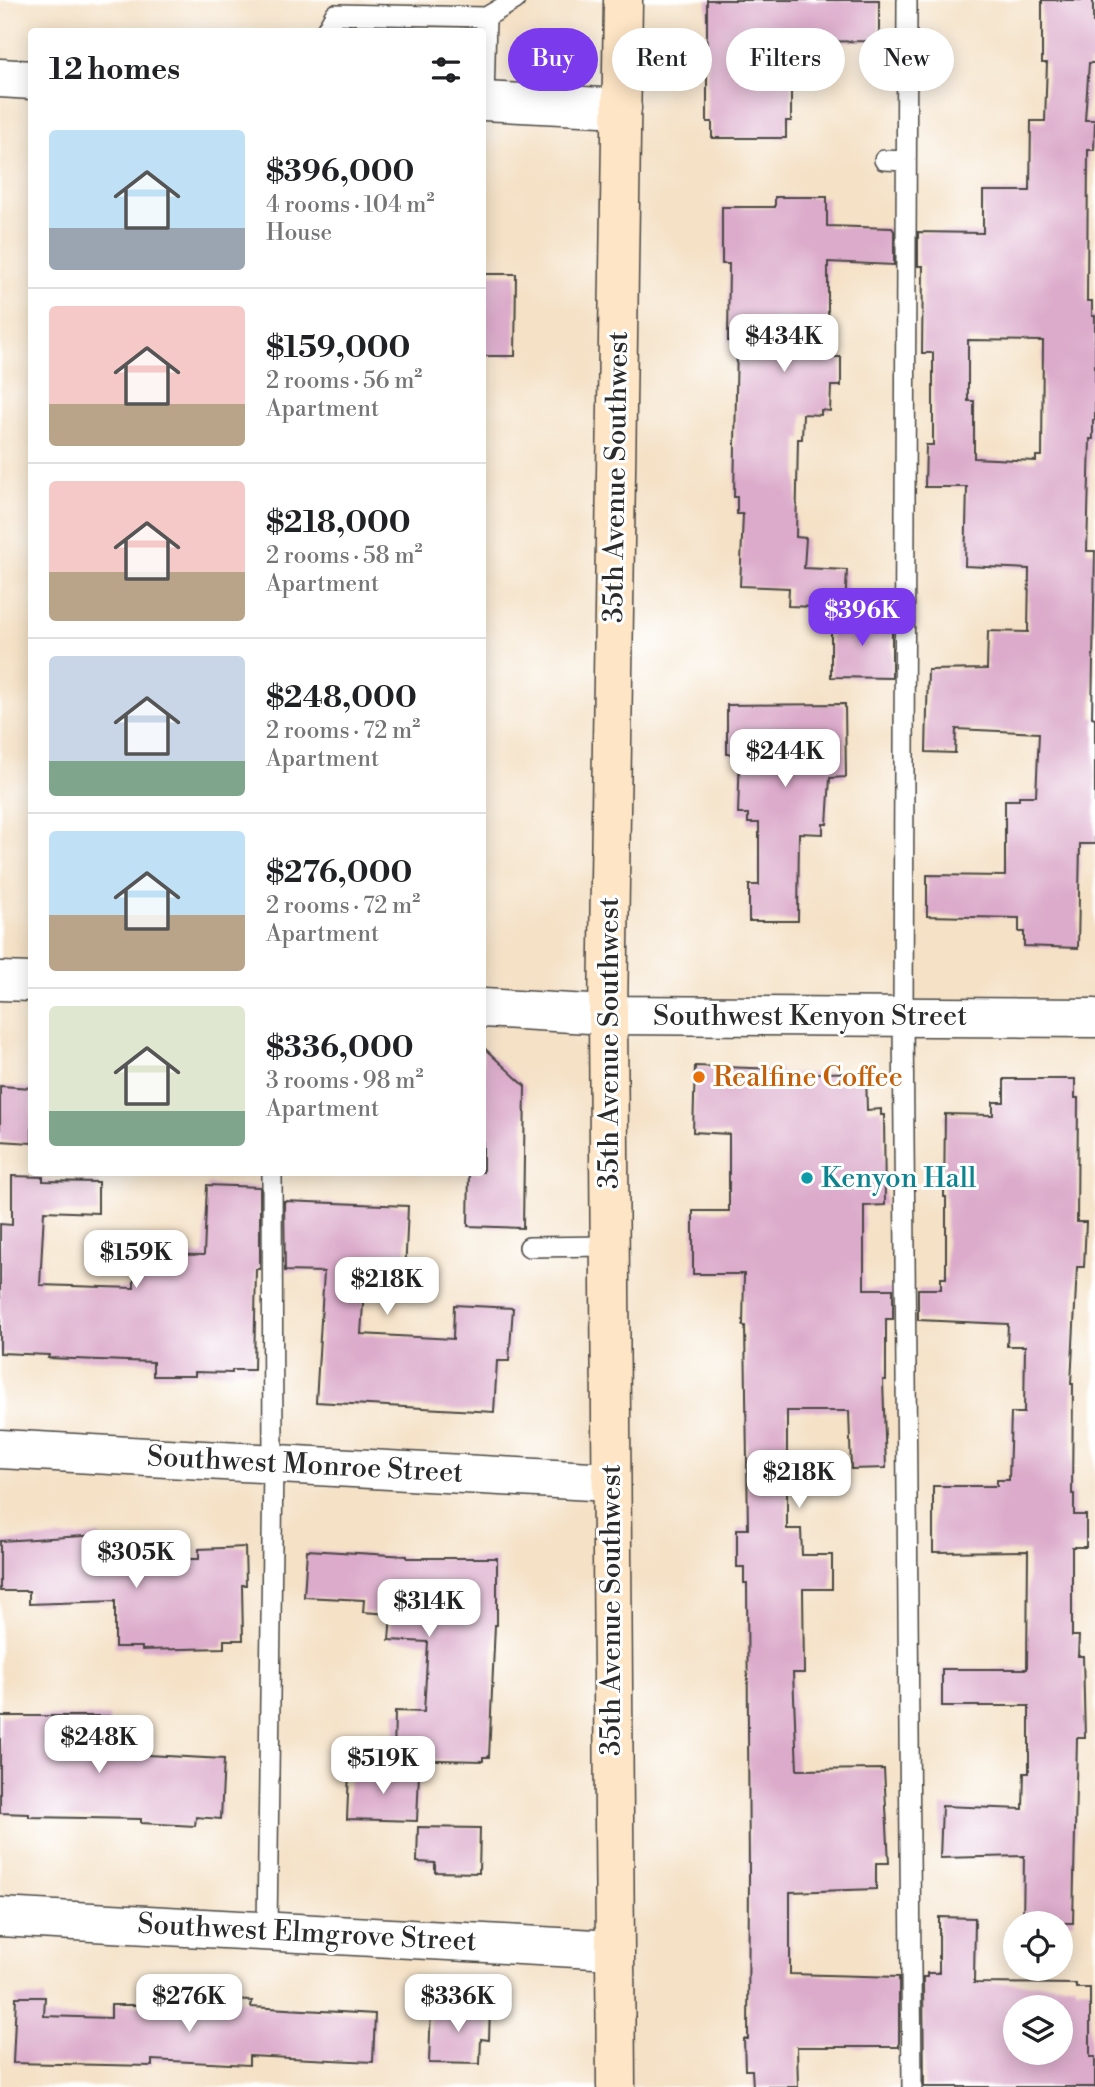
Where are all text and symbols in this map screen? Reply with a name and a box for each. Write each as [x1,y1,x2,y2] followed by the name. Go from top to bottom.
[508,28,598,91] chip: Buy
[612,28,712,91] chip: Rent
[726,28,845,91] chip: Filters
[859,28,954,91] chip: New
[49,51,180,89] text: 12 homes
[427,51,465,89] icon: filters
[266,153,414,191] text: $396,000
[105,158,189,242] icon: home
[266,191,435,219] text: 4 rooms · 104 m²
[266,219,332,247] text: House
[735,314,833,374] pin: $434K
[745,323,823,351] text: $434K
[266,329,410,367] text: $159,000
[596,331,636,623] street label: 35th Avenue Southwest
[105,334,189,418] icon: home
[266,367,422,395] text: 2 rooms · 56 m²
[266,395,379,423] text: Apartment
[266,504,411,542] text: $218,000
[105,509,189,593] icon: home
[266,542,423,570] text: 2 rooms · 58 m²
[266,570,379,598] text: Apartment
[813,588,911,648] pin: $396K
[824,597,900,625] text: $396K
[266,679,417,717] text: $248,000
[105,684,189,768] icon: home
[266,717,420,745] text: 2 rooms · 72 m²
[736,730,834,789] pin: $244K
[746,738,824,766] text: $244K
[266,745,379,773] text: Apartment
[266,854,412,892] text: $276,000
[105,859,189,943] icon: home
[266,892,420,920] text: 2 rooms · 72 m²
[592,897,627,1189] street label: 35th Avenue Southwest
[266,920,379,948] text: Apartment
[653,999,967,1034] street label: Southwest Kenyon Street
[266,1029,414,1067] text: $336,000
[105,1034,189,1118] icon: home
[713,1060,903,1095] place label: Realfine Coffee
[266,1067,423,1095] text: 3 rooms · 98 m²
[691,1069,707,1085] marker: Realfine Coffee
[266,1095,379,1123] text: Apartment
[821,1161,976,1196] place label: Kenyon Hall
[799,1170,815,1186] marker: Kenyon Hall
[87,1230,185,1290] pin: $159K
[100,1239,172,1267] text: $159K
[338,1258,436,1317] pin: $218K
[351,1266,423,1294] text: $218K
[146,1439,464,1491] street label: Southwest Monroe Street
[750,1450,848,1510] pin: $218K
[763,1459,835,1487] text: $218K
[594,1464,629,1756] street label: 35th Avenue Southwest
[87,1530,185,1590] pin: $305K
[97,1539,175,1567] text: $305K
[380,1580,478,1639] pin: $314K
[393,1588,465,1616] text: $314K
[50,1716,148,1775] pin: $248K
[61,1724,137,1752] text: $248K
[334,1736,432,1796] pin: $519K
[347,1745,419,1773] text: $519K
[136,1907,478,1959] street label: Southwest Elmgrove Street
[1003,1911,1073,2065] map controls
[1003,1911,1073,1981] button: locate
[140,1974,238,2034] pin: $276K
[409,1974,507,2034] pin: $336K
[152,1983,226,2011] text: $276K
[421,1983,495,2011] text: $336K
[1003,1995,1073,2065] button: layers

